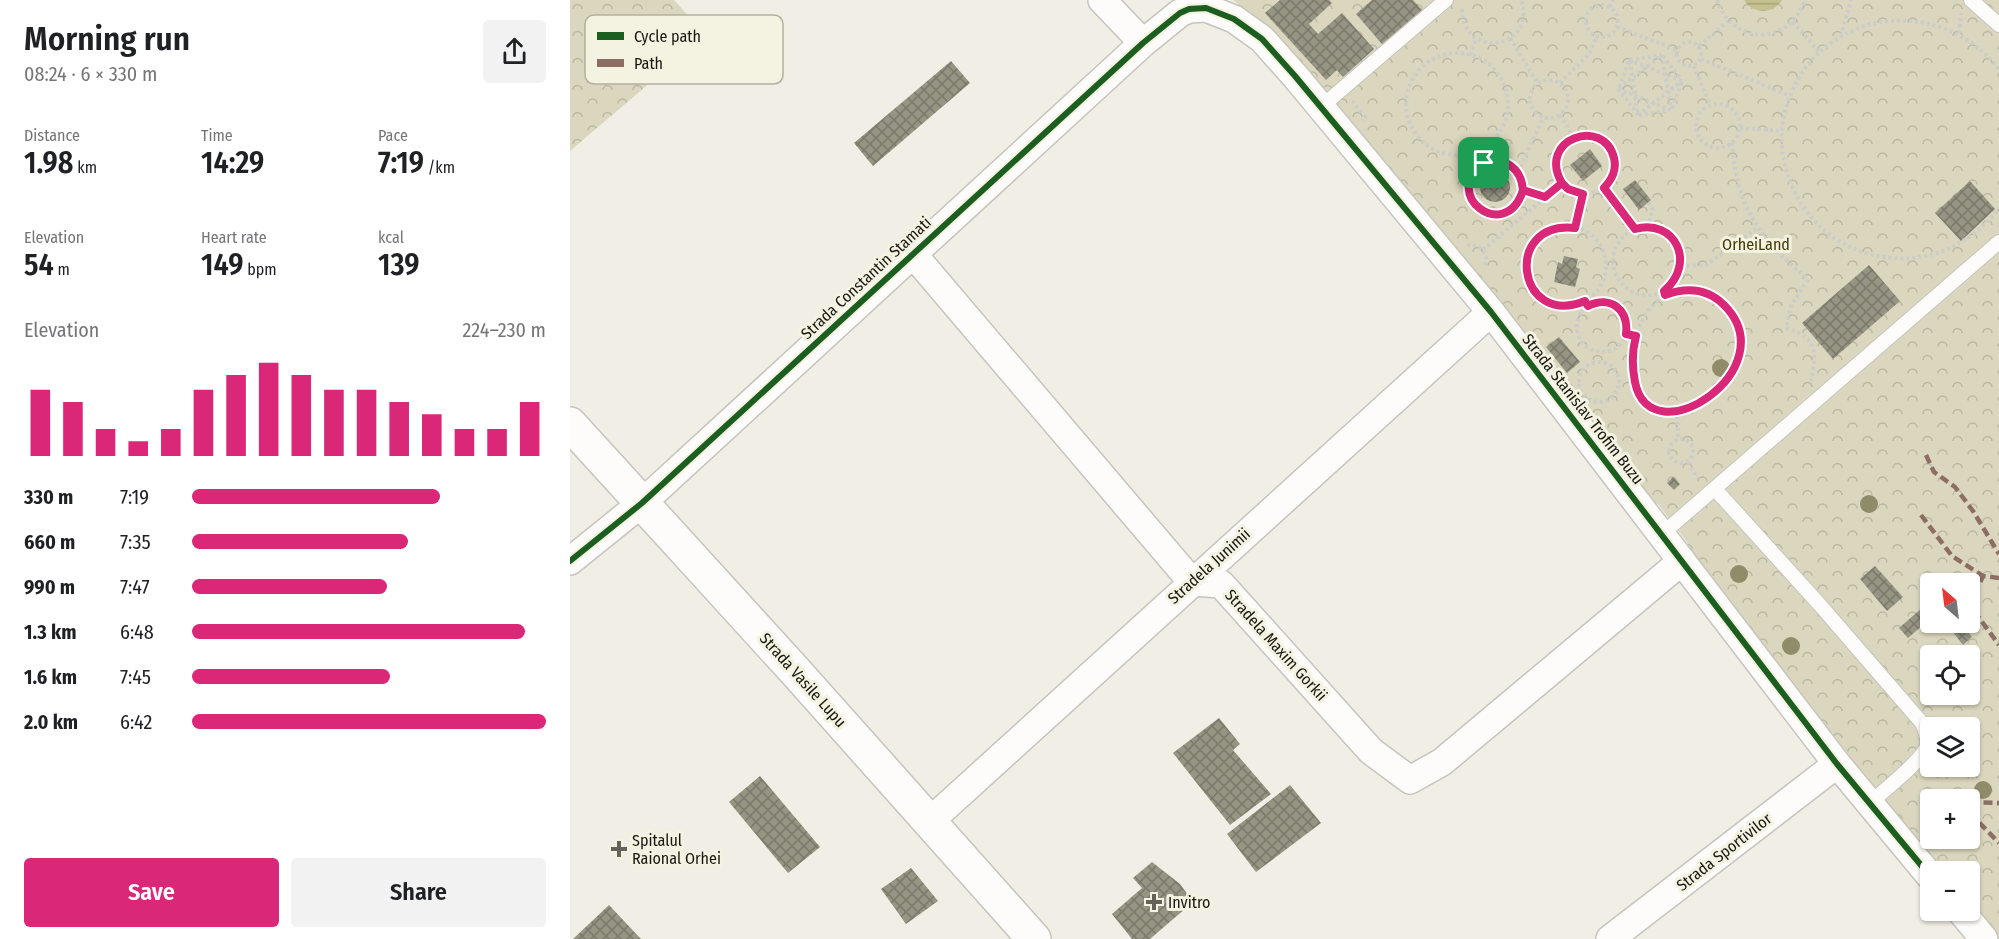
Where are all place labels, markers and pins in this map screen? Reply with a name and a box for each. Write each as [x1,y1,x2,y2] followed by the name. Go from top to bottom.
[1458,137,1509,188] pin
[632,831,721,868] place label: Spitalul Raional Orhei
[610,840,628,858] marker: Spitalul Raional Orhei
[1145,893,1163,911] marker: Invitro
[1168,893,1210,912] place label: Invitro

